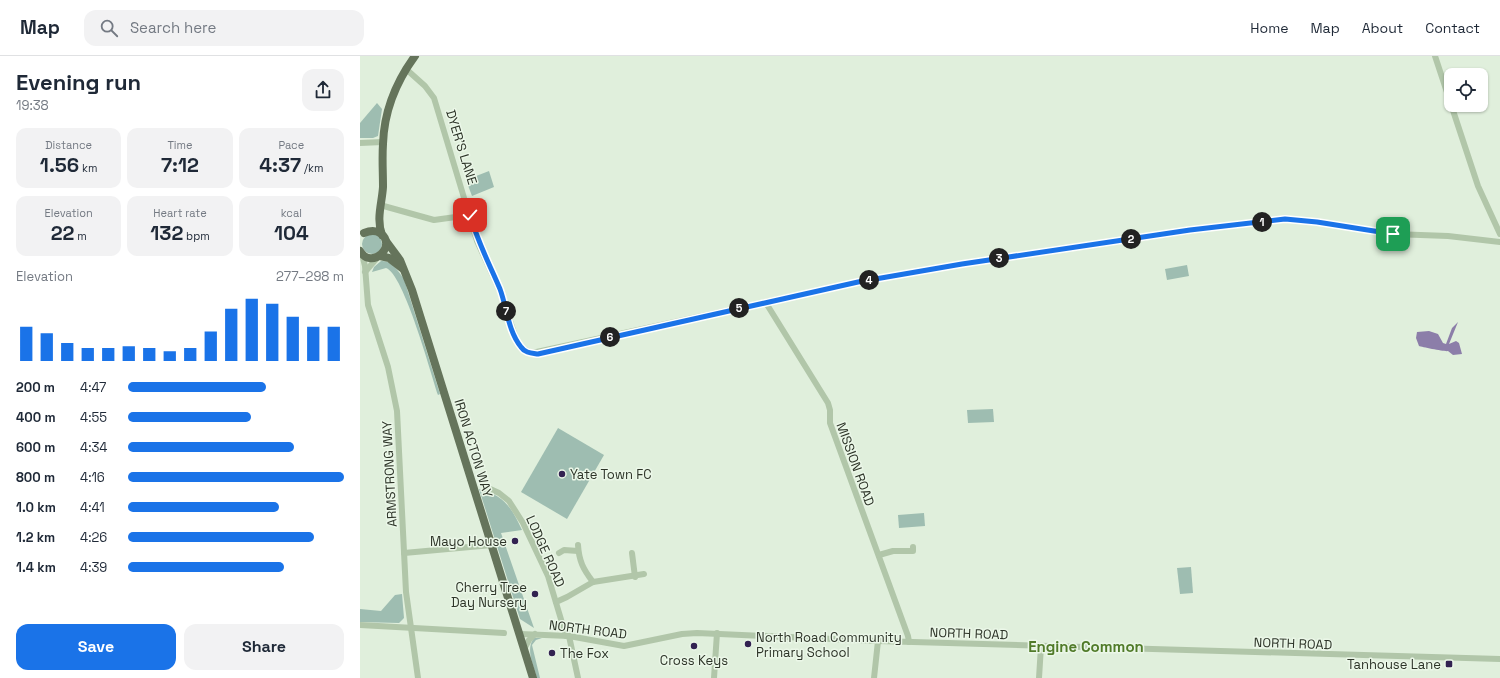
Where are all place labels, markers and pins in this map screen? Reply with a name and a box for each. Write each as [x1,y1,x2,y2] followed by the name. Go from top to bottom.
[453,198,487,232] pin
[1252,212,1272,232] pin: 1
[1376,217,1410,251] pin
[1121,229,1141,249] pin: 2
[989,248,1009,268] pin: 3
[859,270,879,290] pin: 4
[729,298,749,318] pin: 5
[496,301,516,321] pin: 7
[600,327,620,347] pin: 6
[570,466,652,483] place label: Yate Town FC
[557,469,567,479] marker: Yate Town FC
[430,533,507,550] place label: Mayo House
[510,536,520,546] marker: Mayo House
[451,579,527,611] place label: Cherry Tree Day Nursery
[530,589,540,599] marker: Cherry Tree Day Nursery
[756,629,902,661] place label: North Road Community Primary School
[743,639,753,649] marker: North Road Community Primary School
[689,641,699,651] marker: Cross Keys
[560,645,609,662] place label: The Fox
[547,648,557,658] marker: The Fox
[660,652,728,669] place label: Cross Keys
[1347,656,1441,673] place label: Tanhouse Lane
[1444,659,1454,669] marker: Tanhouse Lane

